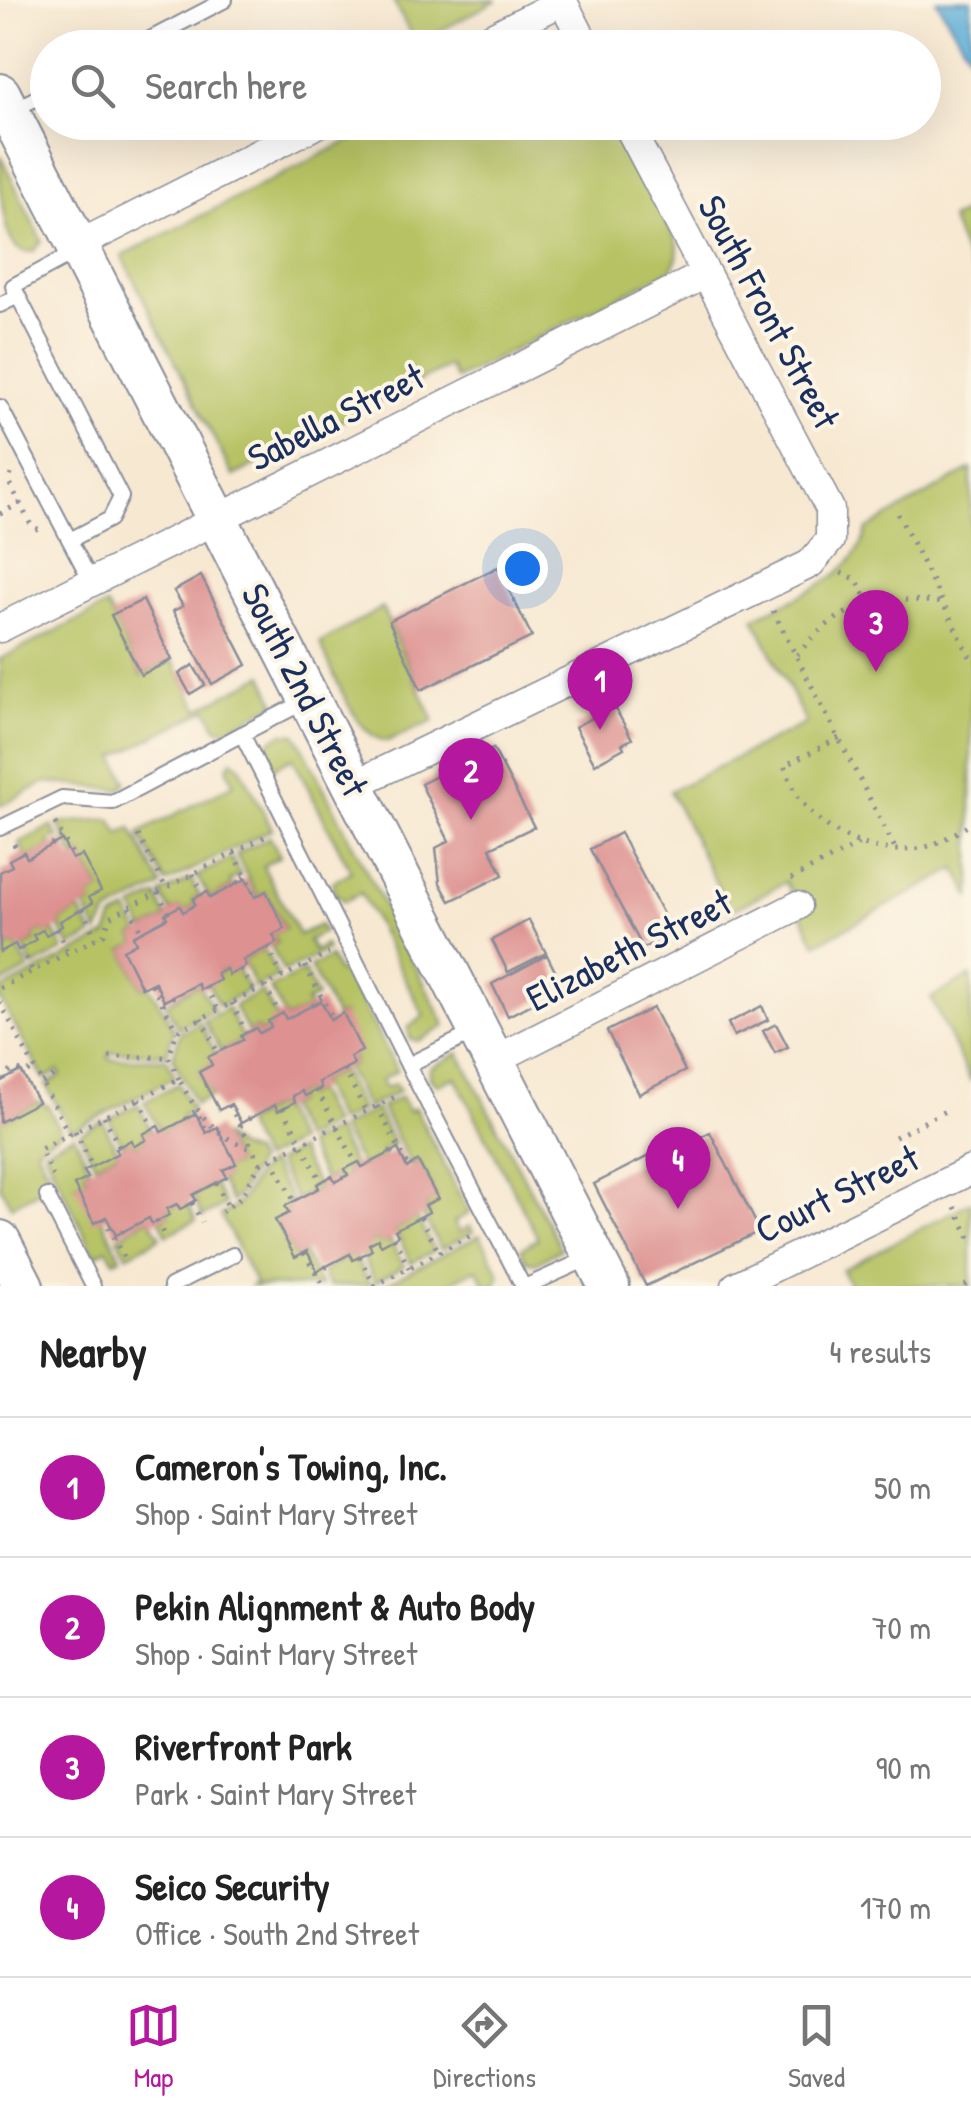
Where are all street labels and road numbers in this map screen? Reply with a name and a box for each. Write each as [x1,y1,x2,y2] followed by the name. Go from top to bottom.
[687,186,854,438] street label: South Front Street
[238,349,434,483] street label: Sabella Street
[230,574,382,806] street label: South 2nd Street
[517,875,741,1023] street label: Elizabeth Street
[746,1131,928,1255] street label: Court Street

